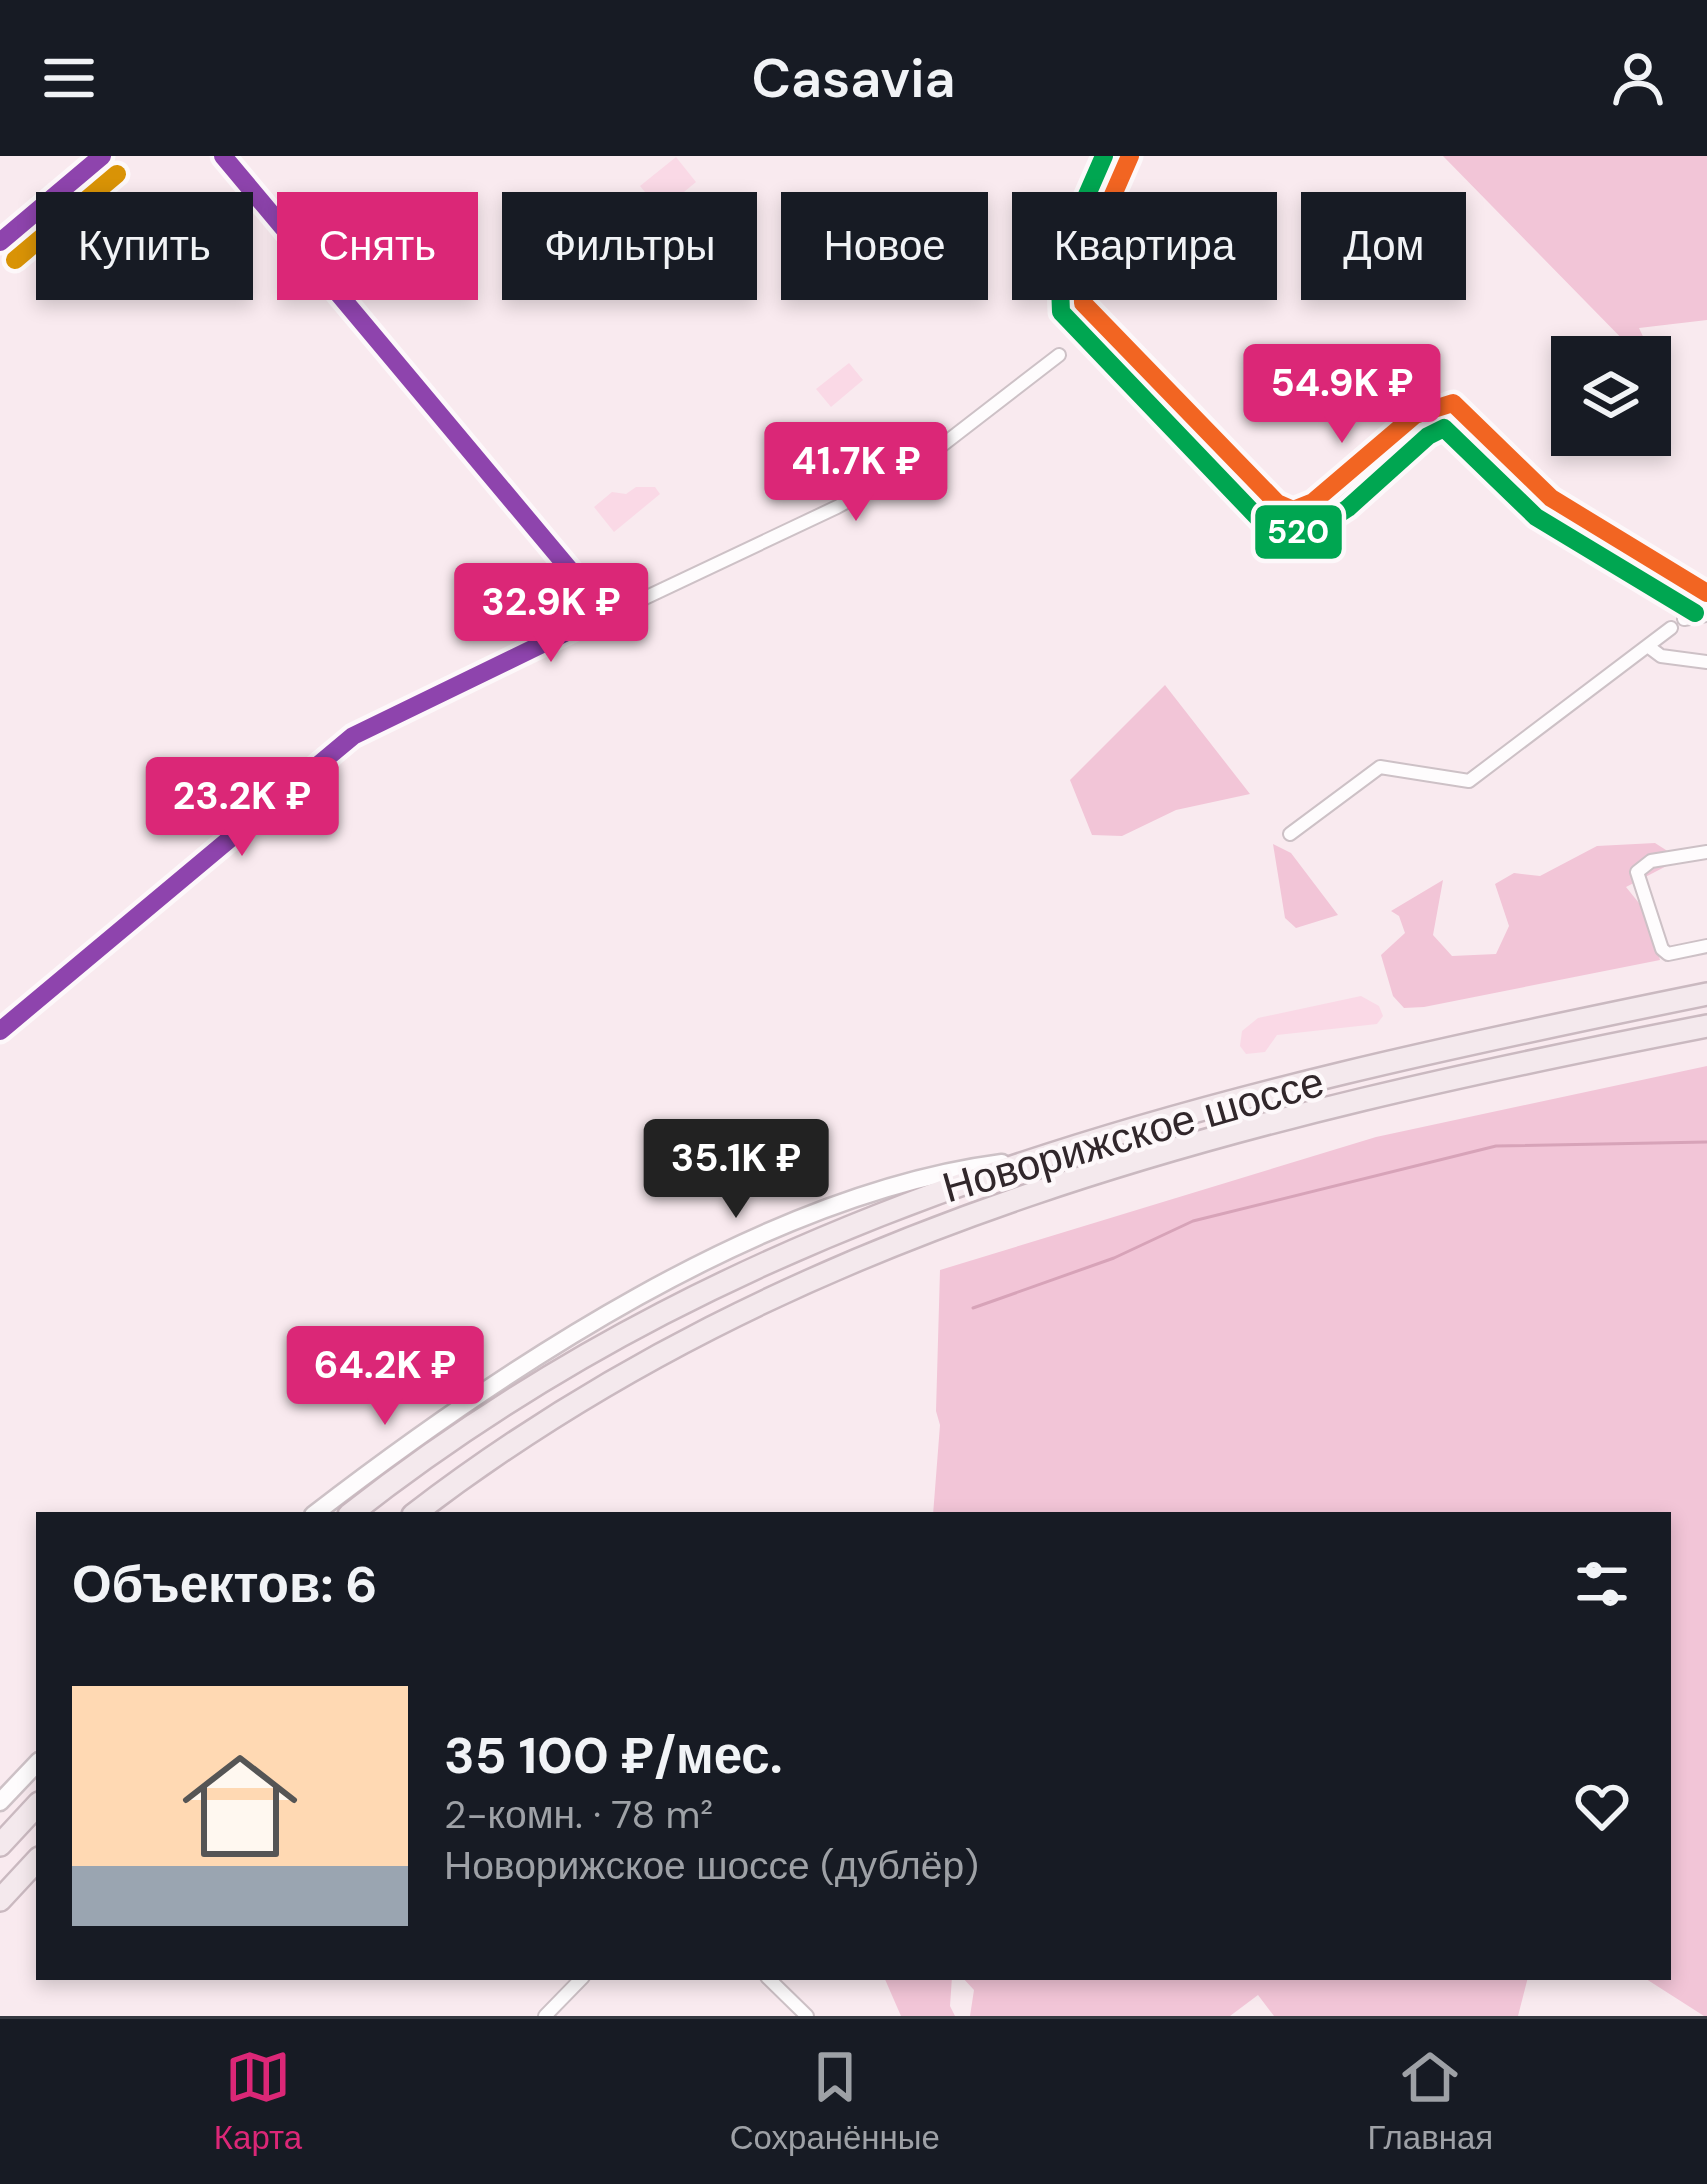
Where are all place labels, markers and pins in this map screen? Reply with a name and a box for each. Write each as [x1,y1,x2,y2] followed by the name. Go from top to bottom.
[1231,344,1453,446] pin: 54.9K ₽
[745,422,967,524] pin: 41.7K ₽
[440,563,662,665] pin: 32.9K ₽
[131,757,353,859] pin: 23.2K ₽
[625,1119,847,1221] pin: 35.1K ₽
[274,1326,496,1428] pin: 64.2K ₽

